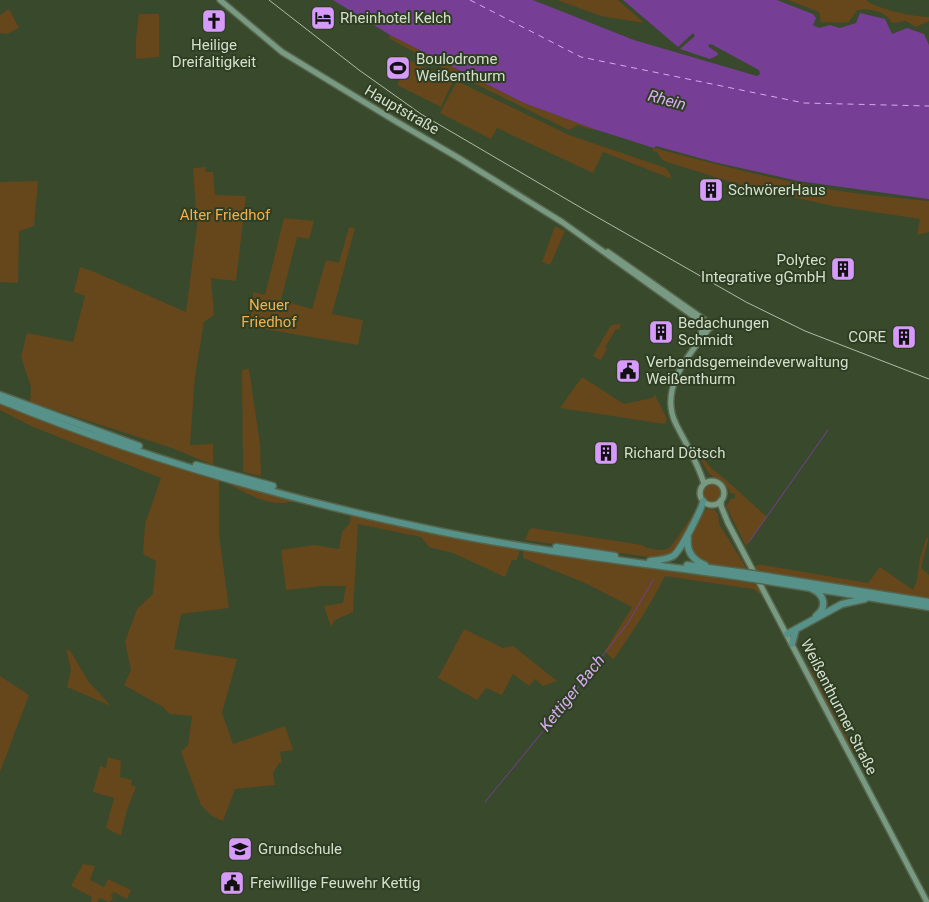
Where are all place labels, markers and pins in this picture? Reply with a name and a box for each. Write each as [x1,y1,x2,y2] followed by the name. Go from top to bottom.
[310,5,336,31] hotel icon: Rheinhotel Kelch
[201,8,227,34] church icon: Heilige Dreifaltigkeit
[340,9,451,27] place label: Rheinhotel Kelch
[172,36,256,71] place label: Heilige Dreifaltigkeit
[416,50,506,85] place label: Boulodrome Weißenthurm
[385,55,411,81] sports icon: Boulodrome Weißenthurm
[698,177,724,203] building icon: SchwörerHaus
[728,181,826,199] place label: SchwörerHaus
[701,251,826,286] place label: Polytec Integrative gGmbH
[830,256,856,282] building icon: Polytec Integrative gGmbH
[678,314,769,349] place label: Bedachungen Schmidt
[648,319,674,345] building icon: Bedachungen Schmidt
[891,324,917,350] building icon: CORE
[848,328,886,346] place label: CORE
[646,353,848,388] place label: Verbandsgemeindeverwaltung Weißenthurm
[615,358,641,384] public building icon: Verbandsgemeindeverwaltung Weißenthurm
[593,440,619,466] building icon: Richard Dötsch
[624,444,725,462] place label: Richard Dötsch
[227,836,253,862] school or university icon: Grundschule
[258,840,342,858] place label: Grundschule
[219,870,245,896] public building icon: Freiwillige Feuwehr Kettig
[250,874,420,892] place label: Freiwillige Feuwehr Kettig

